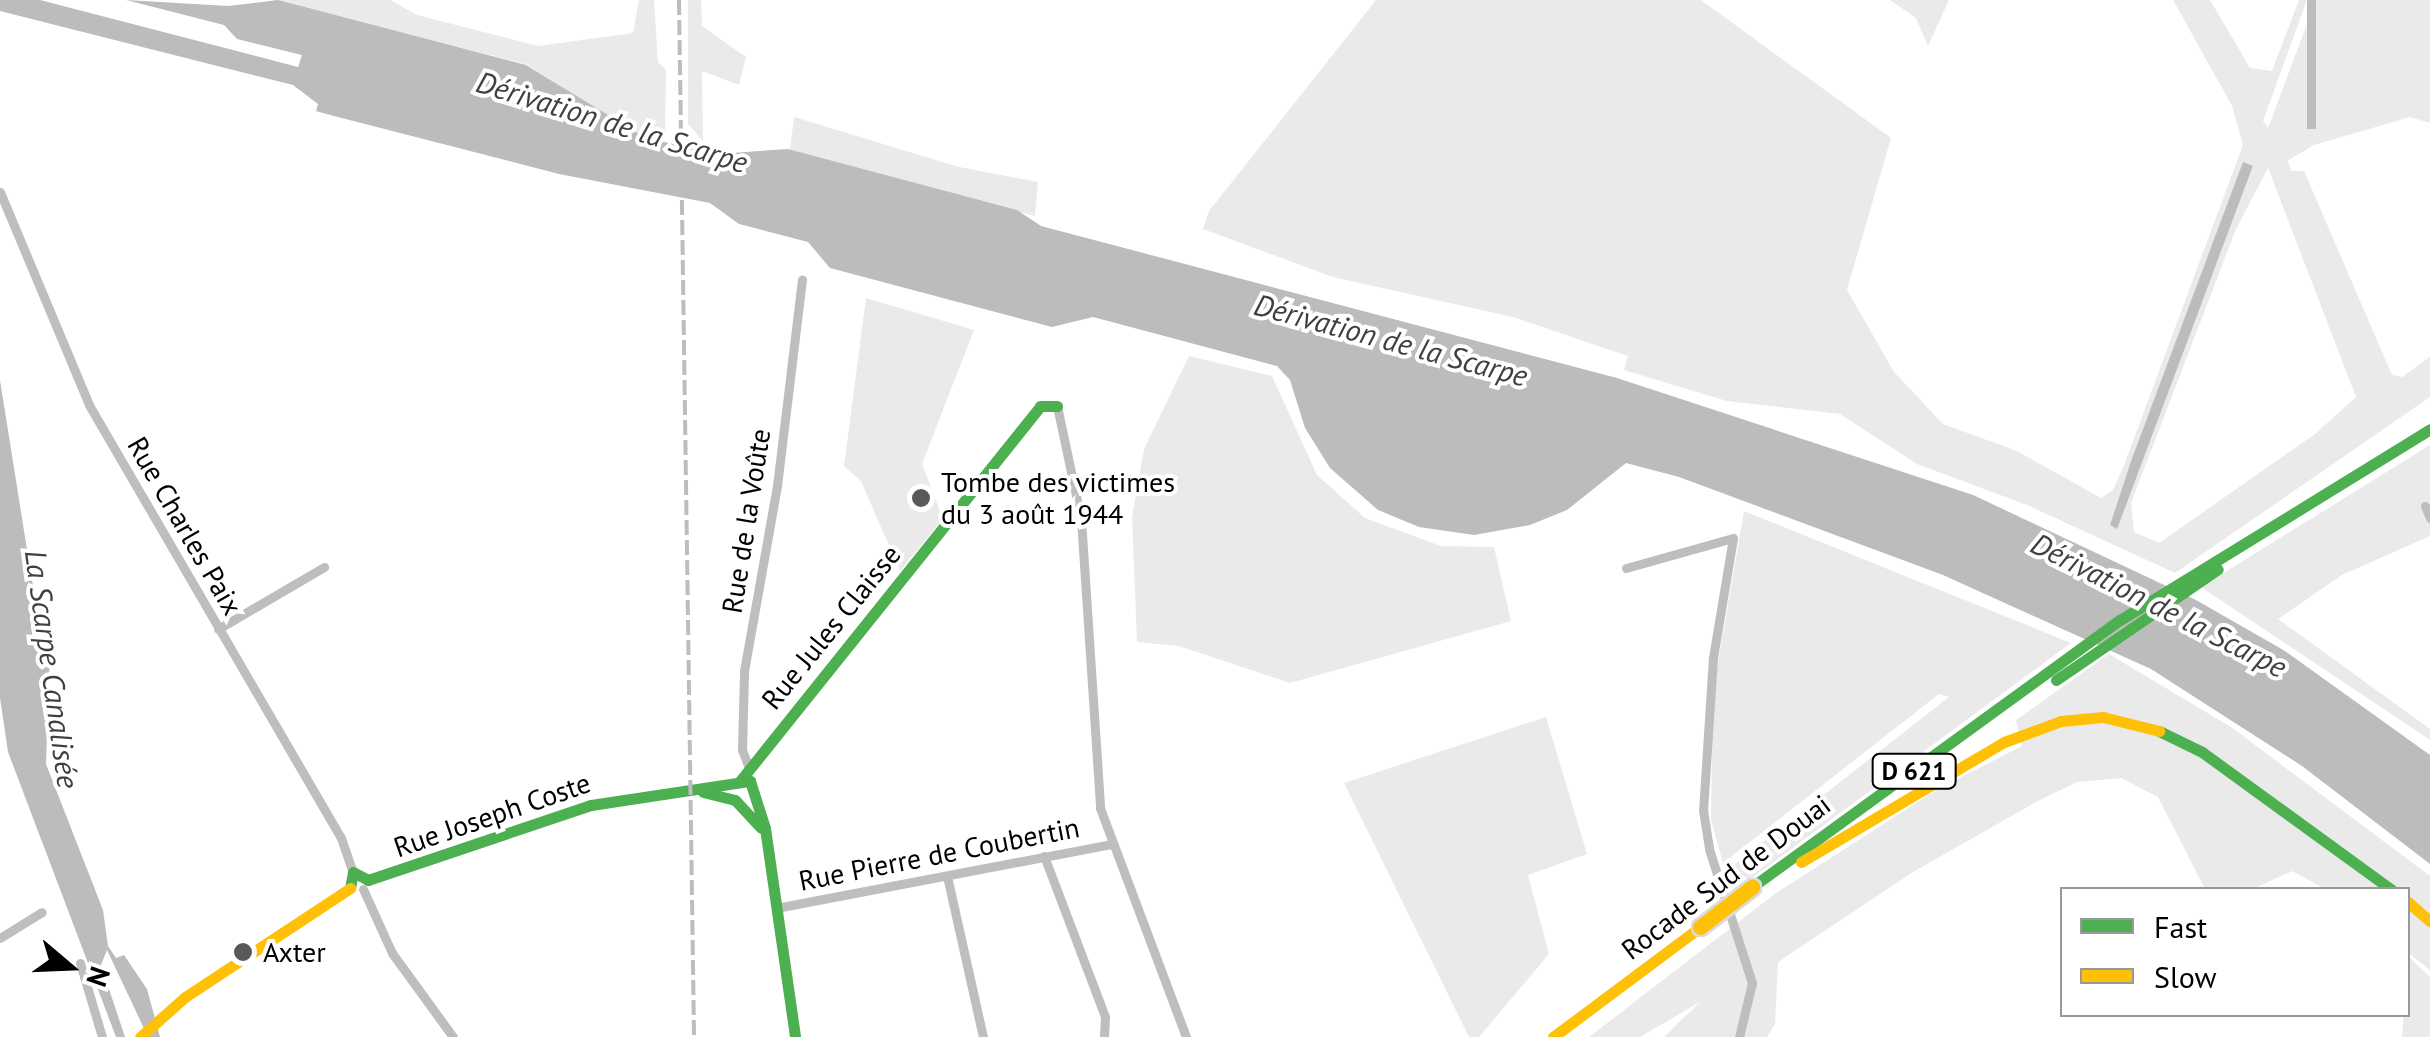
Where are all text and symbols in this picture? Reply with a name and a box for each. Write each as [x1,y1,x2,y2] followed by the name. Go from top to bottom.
[472,64,752,180] water label: Dérivation de la Scarpe
[1250,286,1532,394] water label: Dérivation de la Scarpe
[715,426,777,616] street label: Rue de la Voûte
[120,431,250,621] street label: Rue Charles Paix
[941,465,1175,531] place label: Tombe des victimes du 3 août 1944
[910,487,932,509] marker: Tombe des victimes du 3 août 1944
[2025,525,2293,685] water label: Dérivation de la Scarpe
[755,538,907,716] street label: Rue Jules Claisse
[17,547,87,791] water label: La Scarpe Canalisée
[1869,751,1959,791] road number: D 621
[389,766,595,864] street label: Rue Joseph Coste
[1615,788,1837,966] street label: Rocade Sud de Douai
[796,810,1082,898] street label: Rue Pierre de Coubertin
[2060,887,2410,1017] legend
[2154,907,2207,946] text: Fast
[20,917,120,1017] north arrow
[263,935,326,969] place label: Axter
[232,941,254,963] marker: Axter
[2154,957,2217,996] text: Slow
[78,962,119,992] text: N

